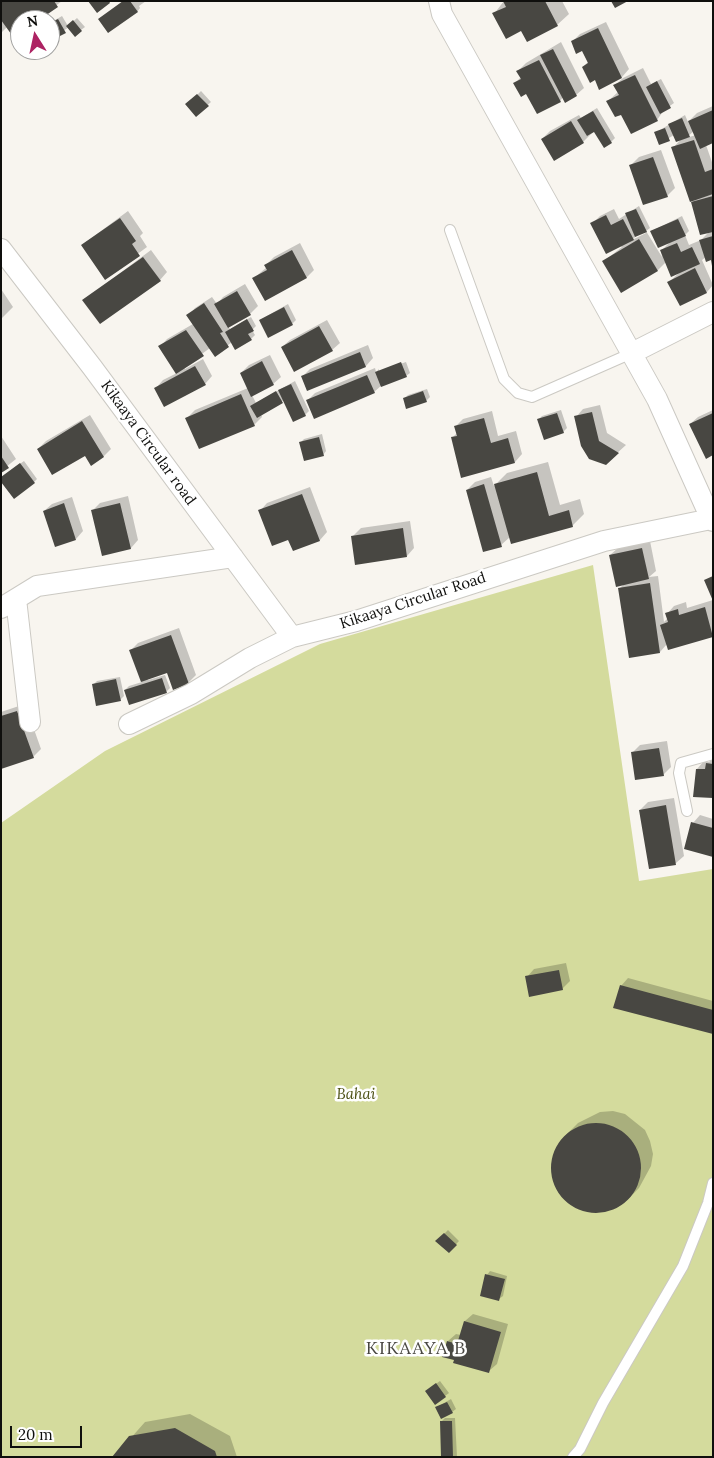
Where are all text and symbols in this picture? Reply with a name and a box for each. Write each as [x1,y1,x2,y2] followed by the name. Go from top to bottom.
[10,10,60,60] north arrow
[26,11,39,31] text: N
[97,377,199,509] street label: Kikaaya Circular road
[338,569,488,633] street label: Kikaaya Circular Road
[336,1086,376,1104] park label: Bahai
[365,1338,467,1360] district label: KIKAAYA B
[12,1416,85,1448] scale bar
[18,1425,53,1444] text: 20 m

